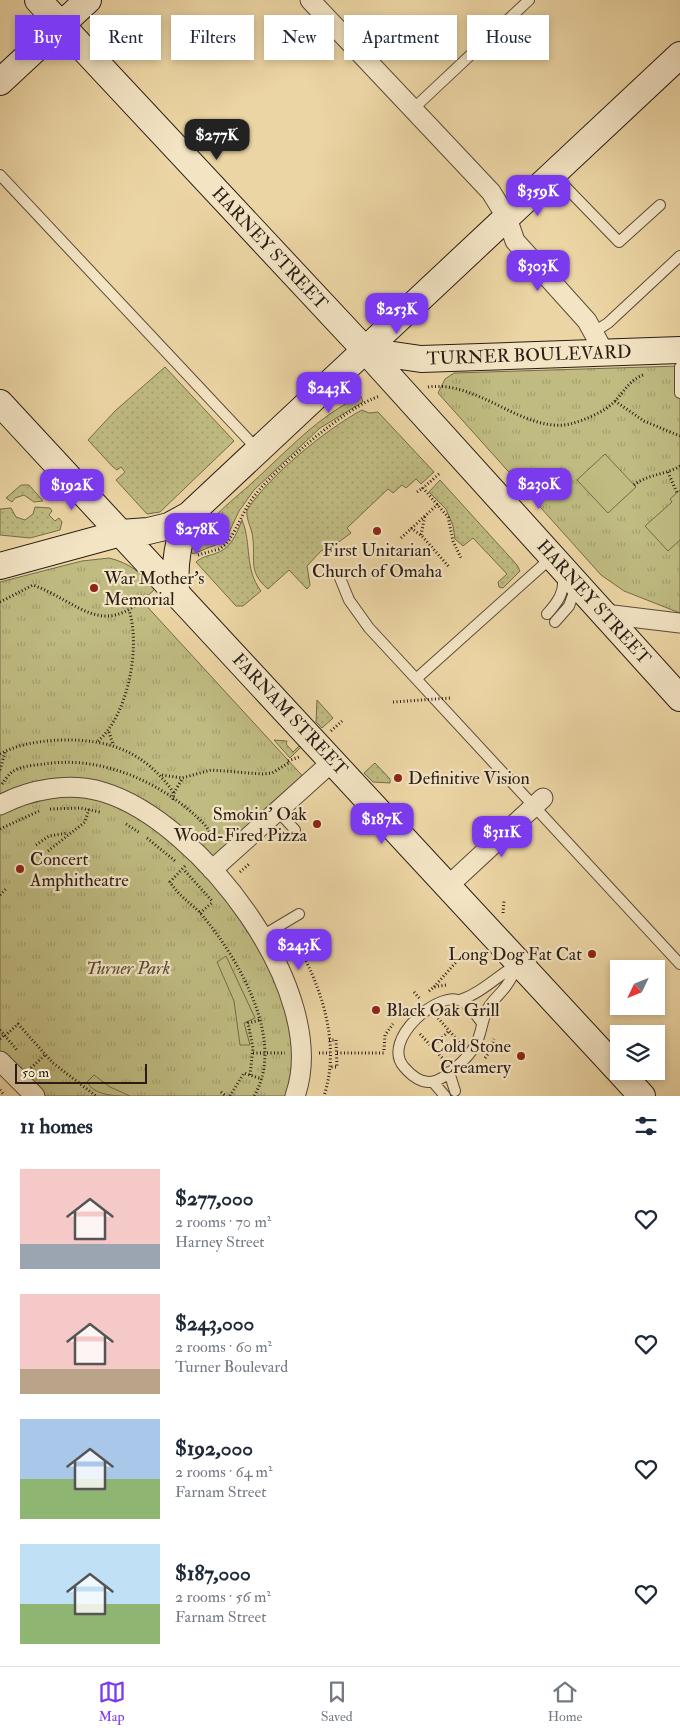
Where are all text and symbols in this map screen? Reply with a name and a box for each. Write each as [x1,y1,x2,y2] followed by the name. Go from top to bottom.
[15,15,80,60] chip: Buy
[90,15,161,60] chip: Rent
[171,15,254,60] chip: Filters
[264,15,334,60] chip: New
[344,15,457,60] chip: Apartment
[467,15,549,60] chip: House
[182,119,252,161] pin: $277K
[196,125,239,145] text: $277K
[503,174,573,217] pin: $359K
[517,181,559,201] text: $359K
[207,182,333,315] street label: HARNEY STREET
[503,250,573,292] pin: $303K
[518,256,558,276] text: $303K
[362,292,432,335] pin: $253K
[376,299,418,319] text: $253K
[426,340,632,371] street label: TURNER BOULEVARD
[294,372,364,414] pin: $243K
[307,378,351,398] text: $243K
[37,468,107,511] pin: $192K
[504,468,574,510] pin: $230K
[518,474,560,494] text: $230K
[51,475,93,495] text: $192K
[162,512,232,555] pin: $278K
[175,519,219,539] text: $278K
[371,525,383,537] marker: First Unitarian Church of Omaha
[532,535,656,670] street label: HARNEY STREET
[312,539,443,583] place label: First Unitarian Church of Omaha
[103,567,204,611] place label: War Mother's Memorial
[88,582,100,594] marker: War Mother's Memorial
[227,648,353,781] street label: FARNAM STREET
[408,767,530,790] place label: Definitive Vision
[392,772,404,784] marker: Definitive Vision
[347,802,417,845] pin: $187K
[173,803,308,847] place label: Smokin' Oak Wood-Fired Pizza
[362,809,402,829] text: $187K
[467,816,537,858] pin: $311K
[311,818,323,830] marker: Smokin' Oak Wood-Fired Pizza
[483,822,521,842] text: $311K
[29,848,129,892] place label: Concert Amphitheatre
[14,863,26,875] marker: Concert Amphitheatre
[264,928,334,971] pin: $243K
[277,935,321,955] text: $243K
[448,943,582,966] place label: Long Dog Fat Cat
[586,948,598,960] marker: Long Dog Fat Cat
[86,957,170,980] park label: Turner Park
[610,960,665,1015] north arrow
[610,960,665,1080] map controls
[386,999,500,1022] place label: Black Oak Grill
[370,1004,382,1016] marker: Black Oak Grill
[610,1025,665,1080] button: layers
[431,1035,512,1079] place label: Cold Stone Creamery
[515,1050,527,1062] marker: Cold Stone Creamery
[15,1061,148,1084] scale bar
[22,1064,49,1081] text: 50 m
[632,1112,660,1140] icon: filters
[20,1113,93,1140] text: 11 homes
[175,1185,254,1212] text: $277,000
[60,1189,120,1249] icon: home
[632,1205,660,1233] icon: heart
[175,1212,271,1232] text: 2 rooms · 70 m²
[175,1232,265,1252] text: Harney Street
[175,1310,254,1337] text: $243,000
[60,1314,120,1374] icon: home
[632,1330,660,1358] icon: heart
[175,1337,272,1357] text: 2 rooms · 60 m²
[175,1357,288,1377] text: Turner Boulevard
[175,1435,253,1462] text: $192,000
[60,1439,120,1499] icon: home
[632,1455,660,1483] icon: heart
[175,1462,273,1482] text: 2 rooms · 64 m²
[175,1482,266,1502] text: Farnam Street
[175,1560,251,1587] text: $187,000
[60,1564,120,1624] icon: home
[632,1580,660,1608] icon: heart
[175,1587,271,1607] text: 2 rooms · 56 m²
[175,1607,266,1627] text: Farnam Street
[98,1678,126,1725] tab: Map
[321,1678,353,1725] tab: Saved
[548,1678,582,1725] tab: Home

